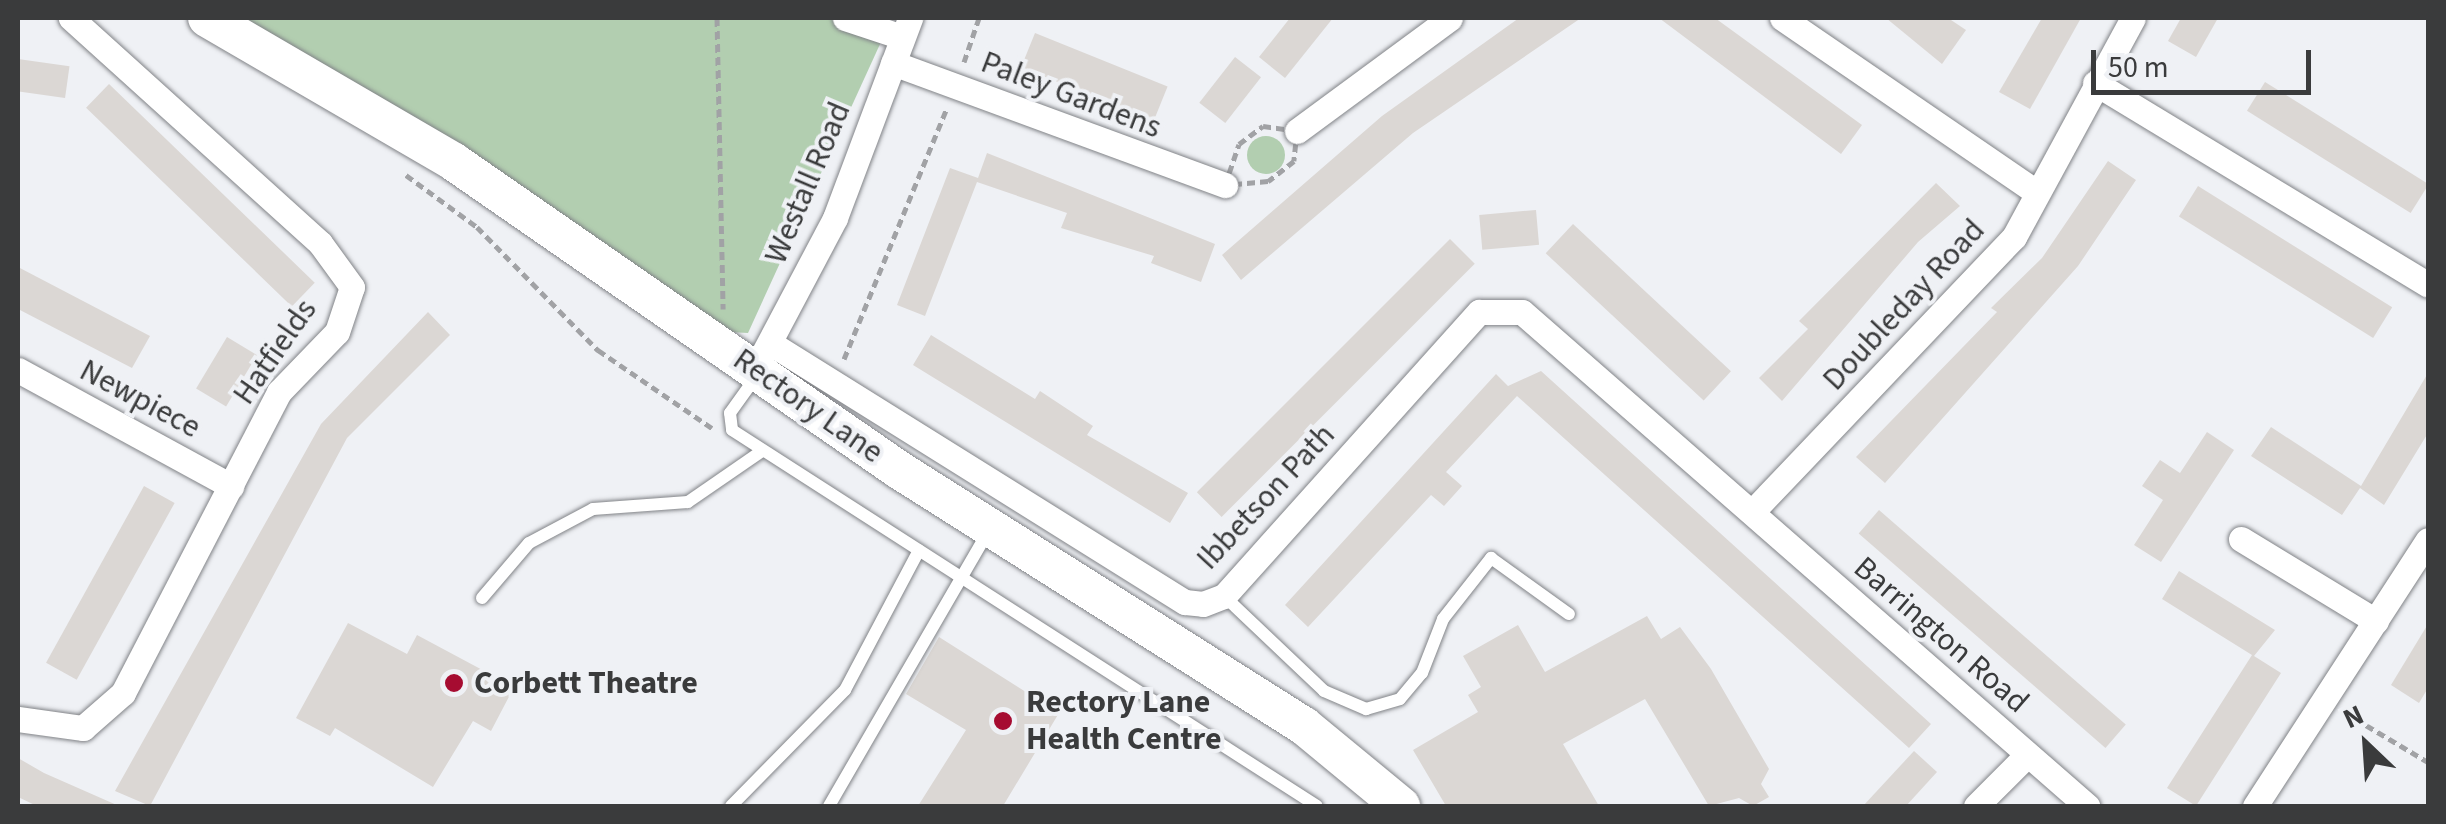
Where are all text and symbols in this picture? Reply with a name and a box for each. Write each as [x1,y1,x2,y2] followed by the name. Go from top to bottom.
[2096,30,2316,92] scale bar
[976,43,1166,147] street label: Paley Gardens
[2108,46,2169,89] text: 50 m
[757,97,859,269] street label: Westall Road
[1815,211,1993,399] street label: Doubleday Road
[225,292,325,412] street label: Hatfields
[726,340,890,472] street label: Rectory Lane
[73,351,207,447] street label: Newpiece
[1189,416,1343,578] street label: Ibbetson Path
[1846,549,2036,721] street label: Barrington Road
[474,664,698,702] place label: Corbett Theatre
[443,672,465,694] marker: Corbett Theatre
[1026,684,1221,759] place label: Rectory Lane Health Centre
[2316,694,2416,794] north arrow
[2336,695,2370,739] text: N
[990,708,1016,734] marker: Rectory Lane Health Centre

